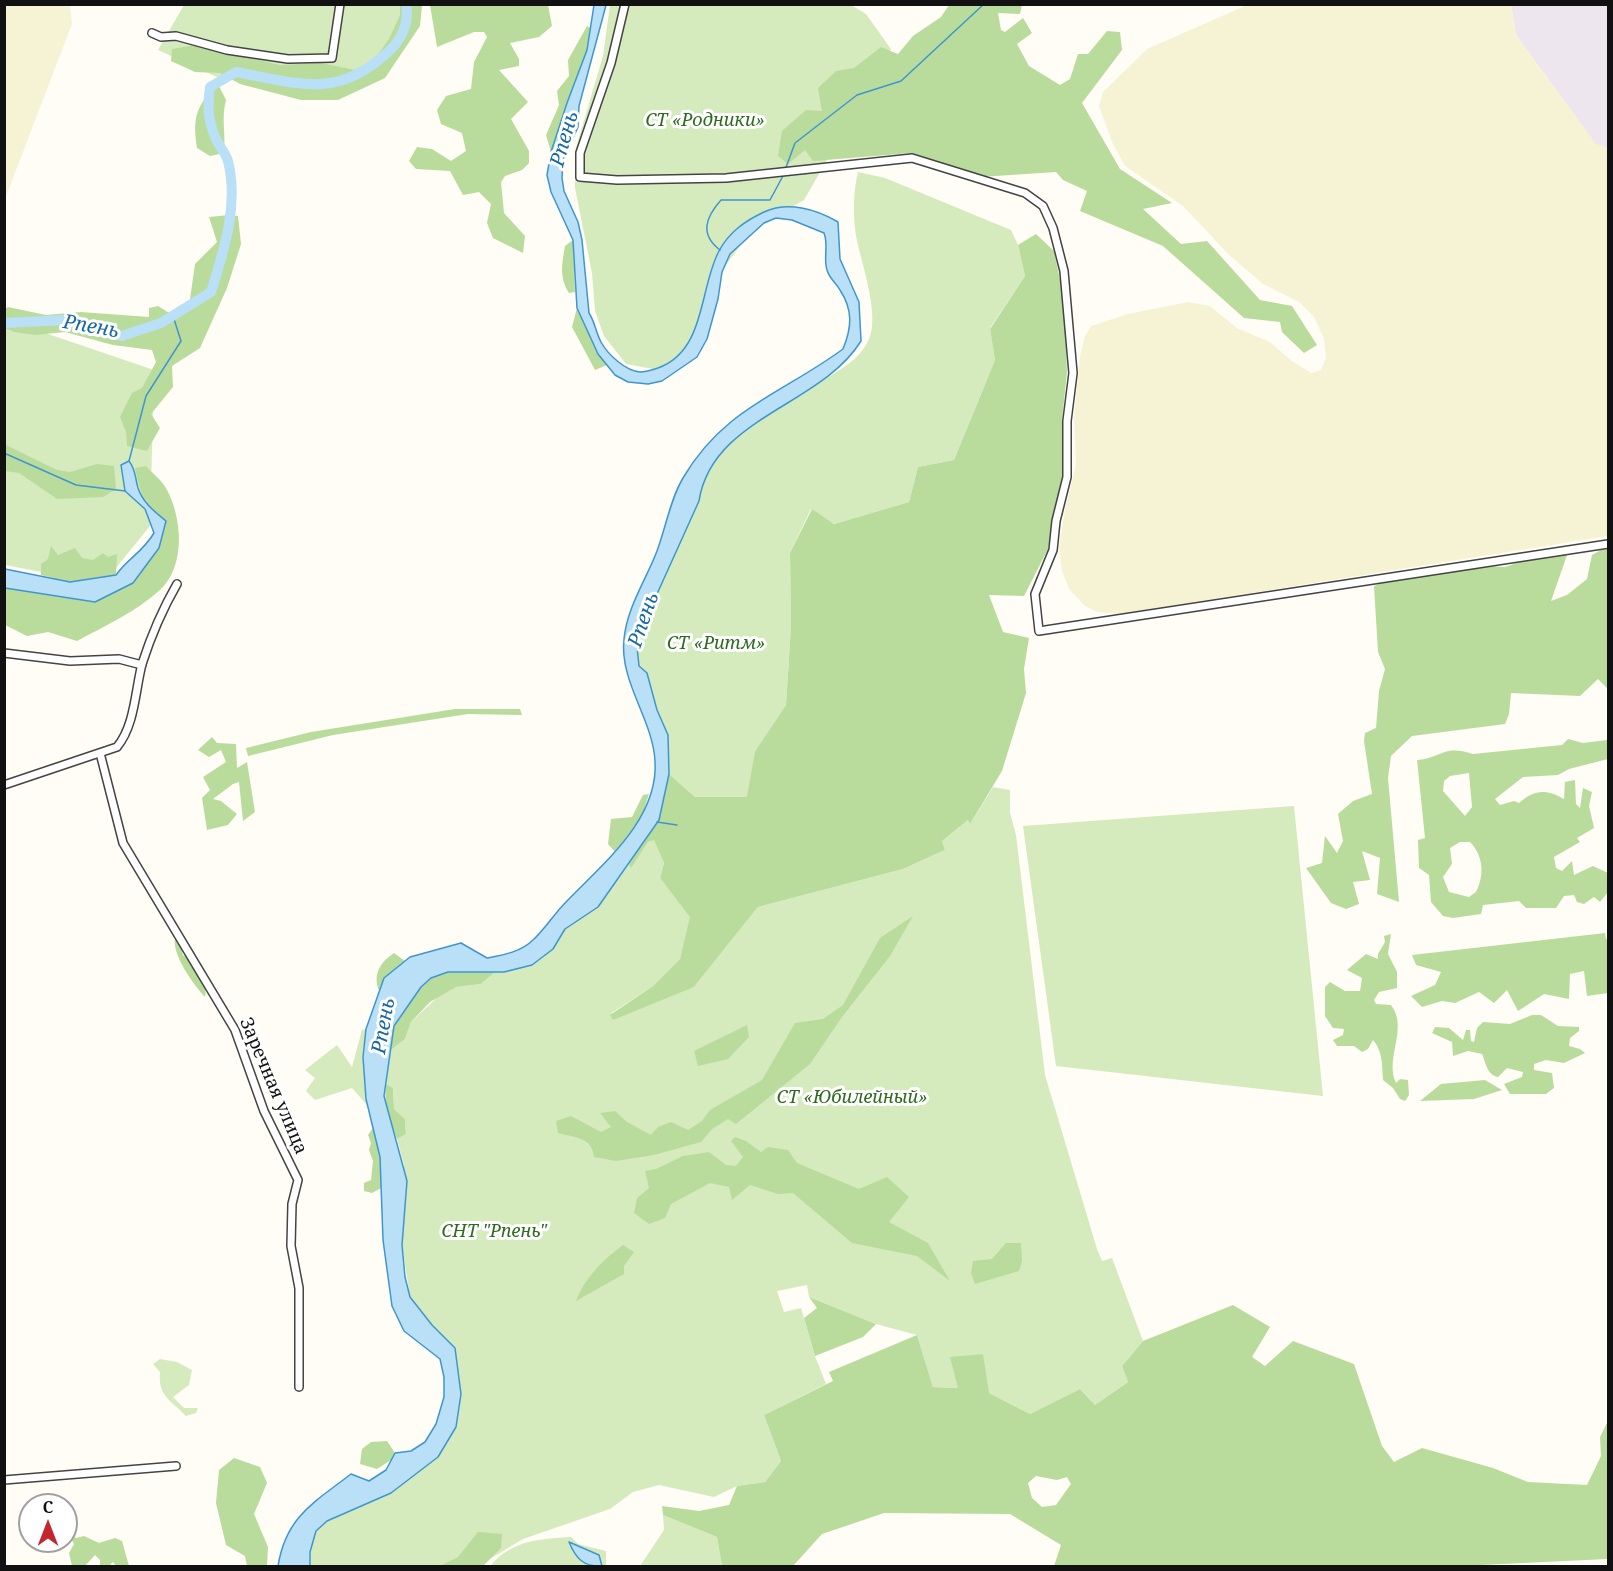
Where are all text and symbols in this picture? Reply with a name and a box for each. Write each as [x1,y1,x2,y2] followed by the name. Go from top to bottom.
[546,109,584,169] water label: Рпень
[645,110,765,132] park label: СТ «Родники»
[61,310,121,344] water label: Рпень
[623,589,665,651] water label: Рпень
[667,633,765,655] park label: СТ «Ритм»
[367,996,401,1056] water label: Рпень
[234,1014,312,1158] street label: Заречная улица
[777,1087,927,1109] park label: СТ «Юбилейный»
[441,1221,547,1243] park label: СНТ "Рпень"
[18,1493,78,1553] north arrow
[43,1496,53,1518] text: С

